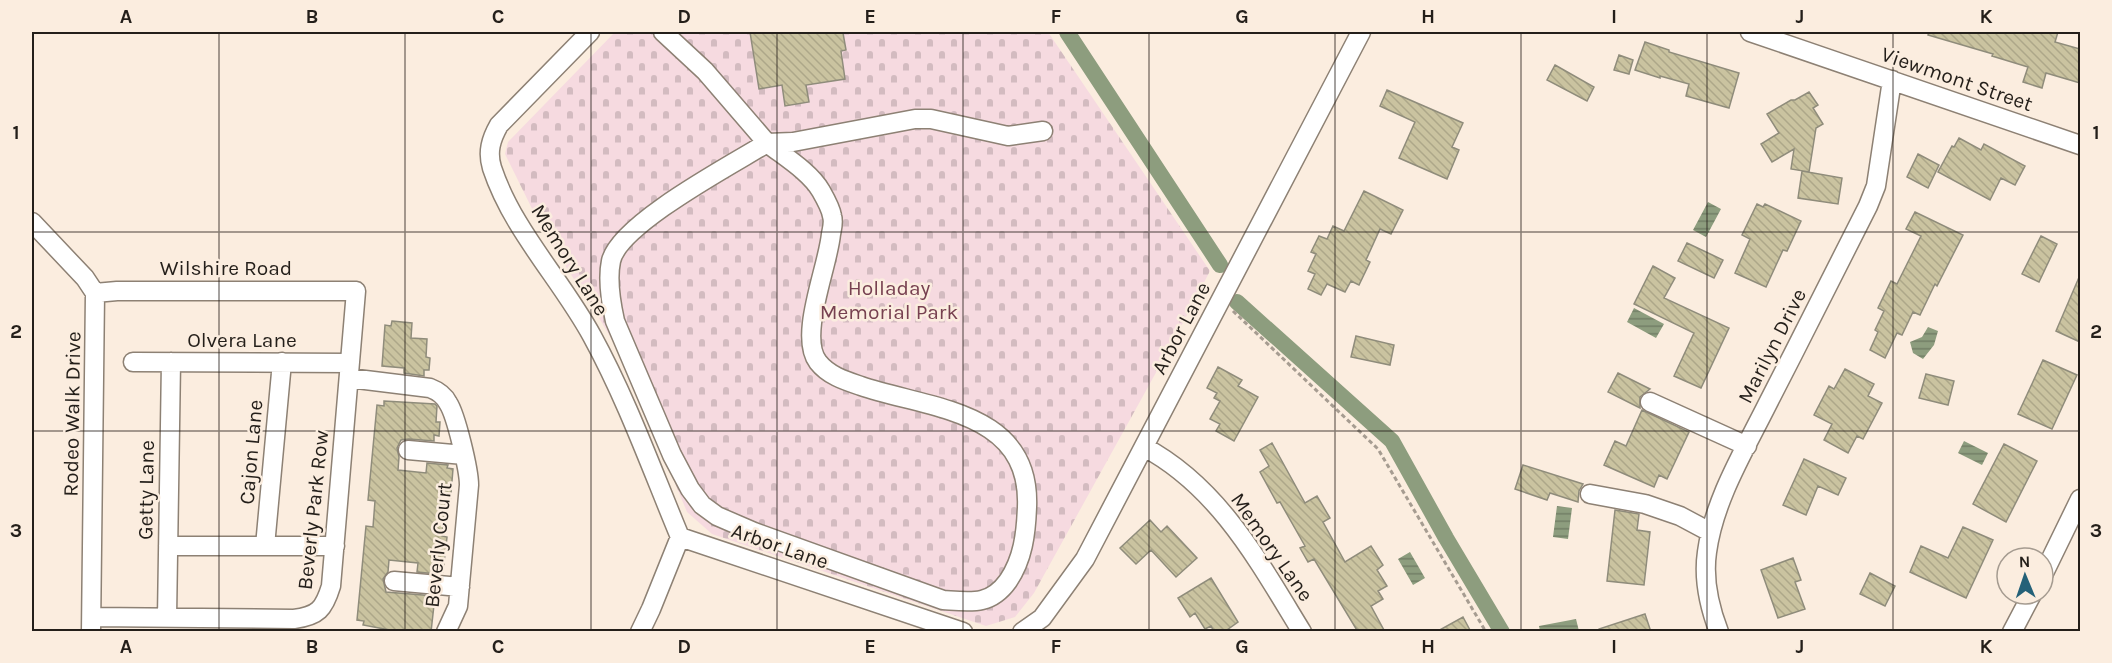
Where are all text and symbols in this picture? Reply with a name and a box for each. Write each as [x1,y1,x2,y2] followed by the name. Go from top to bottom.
[120,5,133,28] text: A
[306,5,318,28] text: B
[492,5,504,28] text: C
[677,5,691,28] text: D
[864,5,876,28] text: E
[1051,5,1062,28] text: F
[1235,5,1249,28] text: G
[1421,5,1435,28] text: H
[1611,5,1617,28] text: I
[1796,5,1804,28] text: J
[1979,5,1993,28] text: K
[1878,42,2036,116] street label: Viewmont Street
[12,121,20,144] text: 1
[2092,121,2100,144] text: 1
[526,200,614,320] street label: Memory Lane
[160,256,292,280] street label: Wilshire Road
[820,276,958,324] park label: Holladay Memorial Park
[1147,278,1215,378] street label: Arbor Lane
[1733,285,1811,407] street label: Marilyn Drive
[10,320,22,343] text: 2
[2090,320,2102,343] text: 2
[187,328,297,352] street label: Olvera Lane
[59,331,85,497] street label: Rodeo Walk Drive
[234,399,268,505] street label: Cajon Lane
[293,429,333,591] street label: Beverly Park Row
[133,440,159,540] street label: Getty Lane
[419,481,457,609] street label: Beverly Court
[1226,488,1318,606] street label: Memory Lane
[728,518,832,574] street label: Arbor Lane
[10,519,22,542] text: 3
[2090,519,2102,542] text: 3
[1995,546,2055,606] north arrow
[2018,552,2031,571] text: N
[120,635,133,658] text: A
[306,635,318,658] text: B
[492,635,504,658] text: C
[677,635,691,658] text: D
[864,635,876,658] text: E
[1051,635,1062,658] text: F
[1235,635,1249,658] text: G
[1421,635,1435,658] text: H
[1611,635,1617,658] text: I
[1796,635,1804,658] text: J
[1979,635,1993,658] text: K

